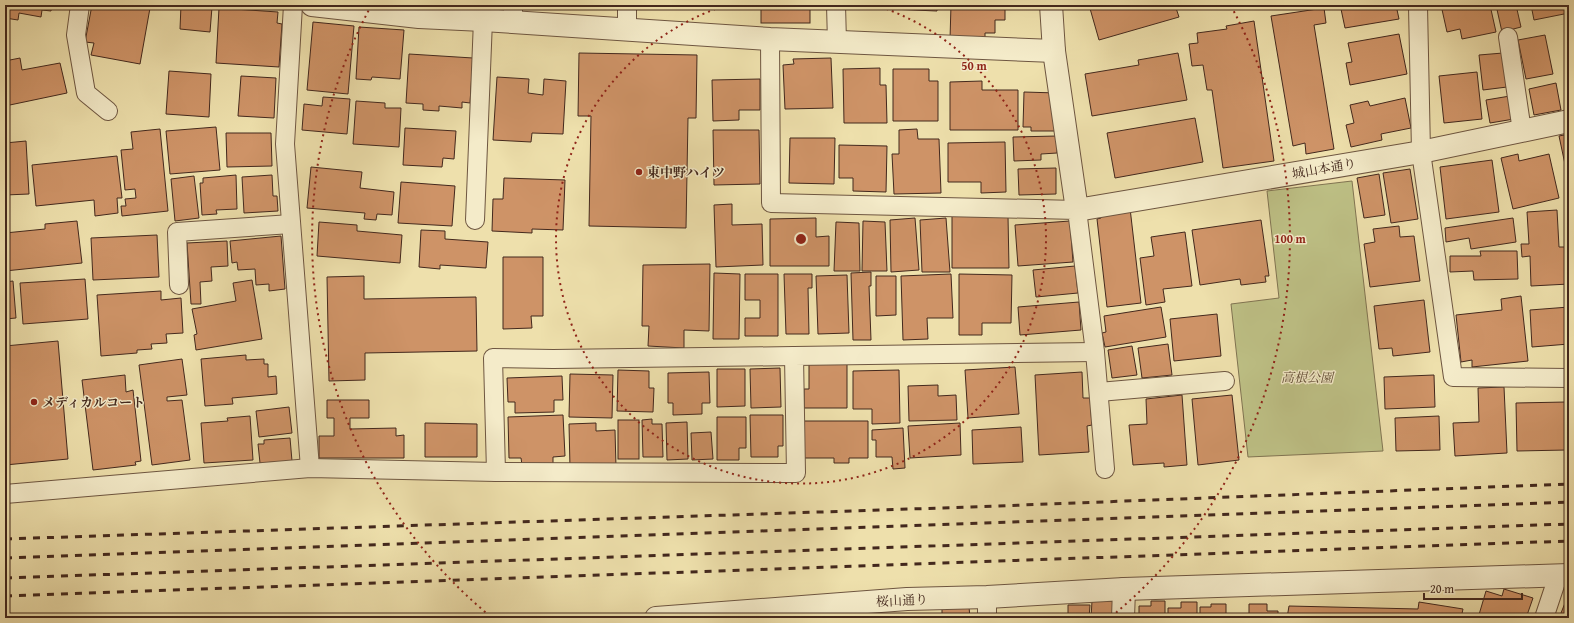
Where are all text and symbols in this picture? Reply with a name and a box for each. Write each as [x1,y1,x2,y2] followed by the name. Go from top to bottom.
[961,57,987,74] text: 50 m
[1290,153,1358,183] street label: 城山本通り
[647,163,725,182] place label: 東中野ハイツ
[634,167,644,177] marker: 東中野ハイツ
[1274,230,1307,247] text: 100 m
[794,232,808,246] centre of rings
[1281,368,1335,387] park label: 高根公園
[42,393,145,412] place label: メディカルコート
[29,397,39,407] marker: メディカルコート
[1424,575,1522,601] scale bar
[1430,580,1454,597] text: 20 m
[876,590,928,611] street label: 桜山通り

